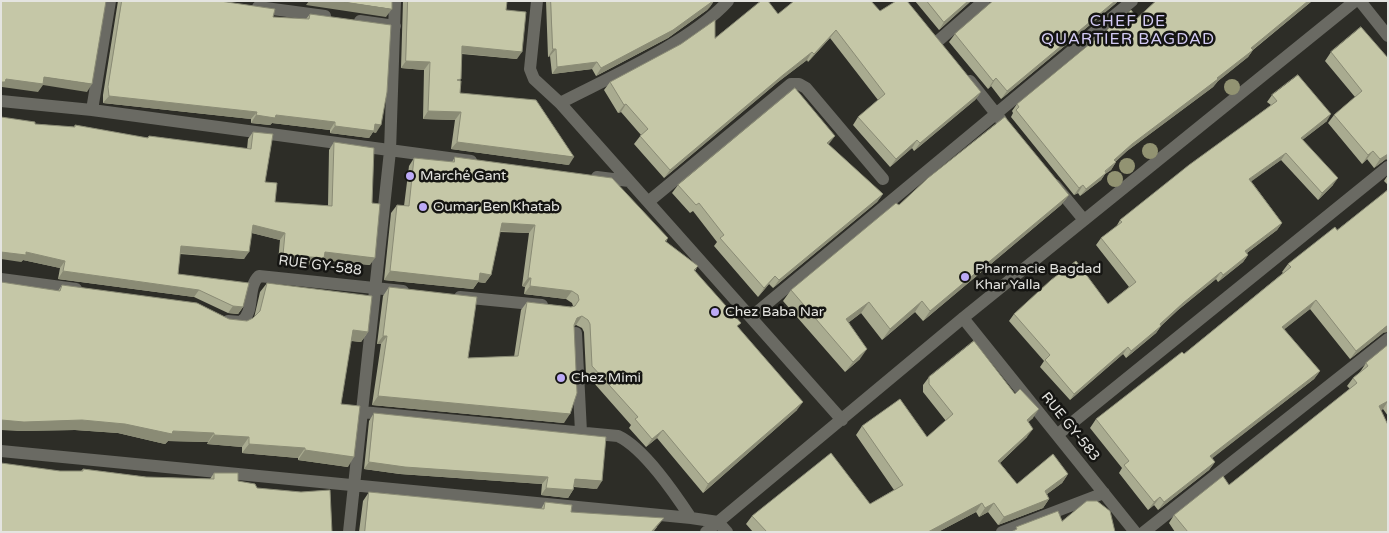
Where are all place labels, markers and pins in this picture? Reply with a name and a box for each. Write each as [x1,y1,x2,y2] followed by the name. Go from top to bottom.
[420,168,506,184] place label: Marché Gant
[404,170,416,182] marker: Marché Gant
[433,199,560,215] place label: Oumar Ben Khatab
[417,201,429,213] marker: Oumar Ben Khatab
[975,261,1101,294] place label: Pharmacie Bagdad Khar Yalla
[959,271,971,283] marker: Pharmacie Bagdad Khar Yalla
[725,304,824,320] place label: Chez Baba Nar
[709,306,721,318] marker: Chez Baba Nar
[571,370,641,386] place label: Chez Mimi
[555,372,567,384] marker: Chez Mimi

